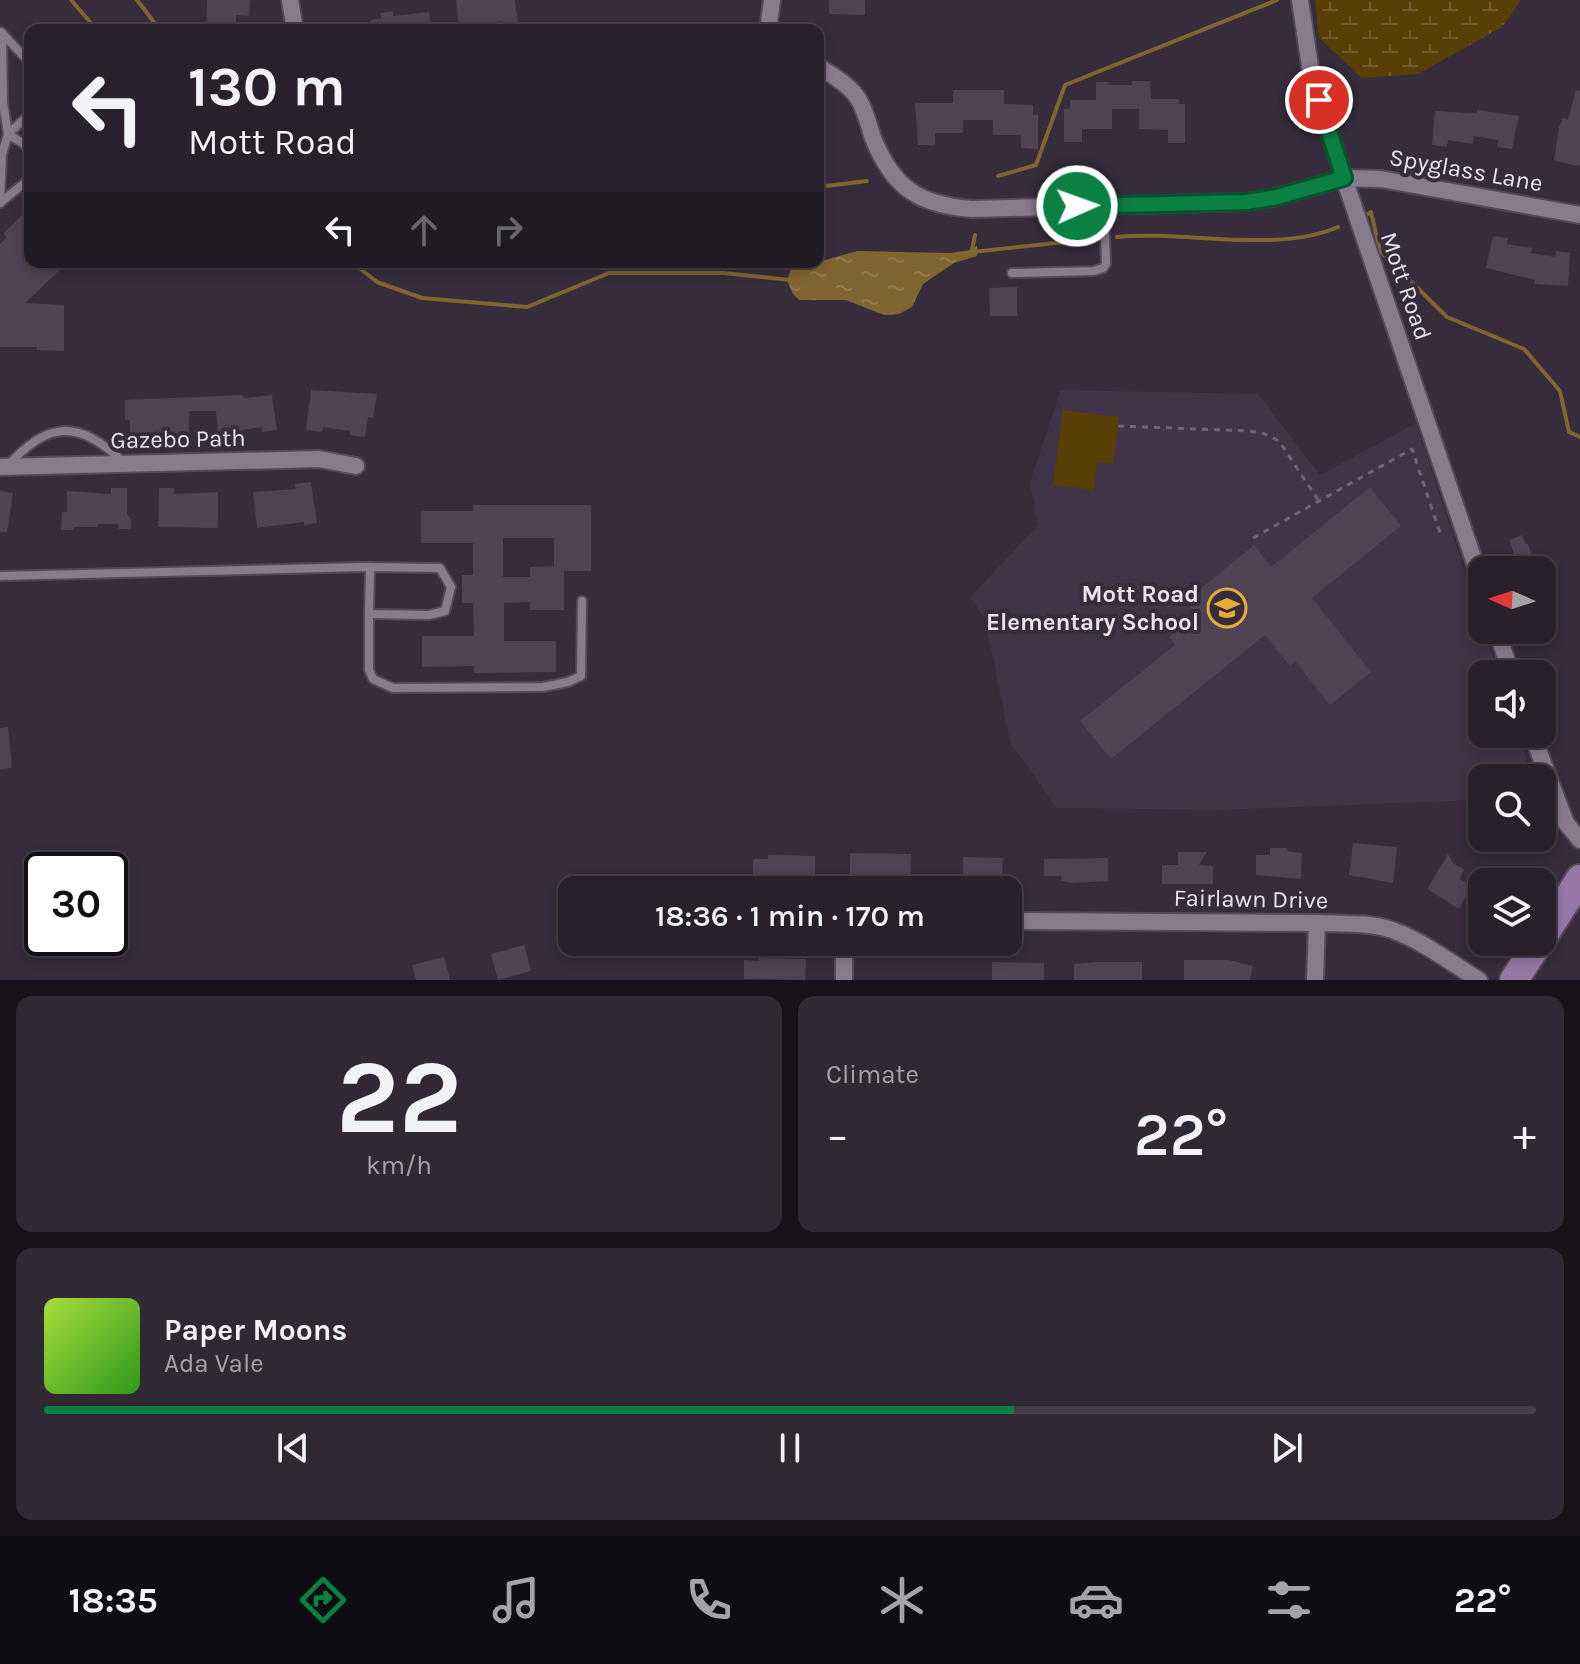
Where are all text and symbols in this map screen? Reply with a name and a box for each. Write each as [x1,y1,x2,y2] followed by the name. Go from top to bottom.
[188,54,346,119] text: 130 m
[56,56,160,160] icon: left
[1285,66,1353,134] pin
[1297,78,1341,122] icon: arrive
[188,121,357,163] text: Mott Road
[1387,143,1545,197] street label: Spyglass Lane
[1035,164,1119,248] position arrow
[318,208,362,252] icon: left
[402,208,446,252] icon: ahead
[486,208,530,252] icon: right
[1374,228,1438,344] street label: Mott Road
[110,424,246,454] street label: Gazebo Path
[1468,556,1556,644] north arrow
[1468,556,1556,956] map controls
[986,580,1199,636] place label: Mott Road Elementary School
[1206,587,1248,629] school or university icon: Mott Road Elementary School
[1468,660,1556,748] button: sound
[1468,764,1556,852] button: search
[24,852,128,956] speed limit sign: 30
[1468,868,1556,956] button: layers
[1173,884,1329,914] street label: Fairlawn Drive
[655,898,925,934] text: 18:36 · 1 min · 170 m
[336,1037,462,1158] text: 22
[826,1059,919,1090] text: Climate
[1134,1100,1228,1170] text: 22°
[826,1110,849,1161] text: −
[1513,1110,1536,1161] text: +
[366,1150,432,1181] text: km/h
[164,1312,347,1348] text: Paper Moons
[164,1348,264,1379] text: Ada Vale
[271,1426,315,1470] icon: previous
[768,1426,812,1470] icon: pause
[1265,1426,1309,1470] icon: next
[295,1572,351,1628] icon: directions
[488,1572,544,1628] icon: music
[681,1572,737,1628] icon: phone
[874,1572,930,1628] icon: climate
[1068,1572,1124,1628] icon: car
[1261,1572,1317,1628] icon: filters
[69,1579,158,1621] text: 18:35
[1454,1579,1511,1621] text: 22°

